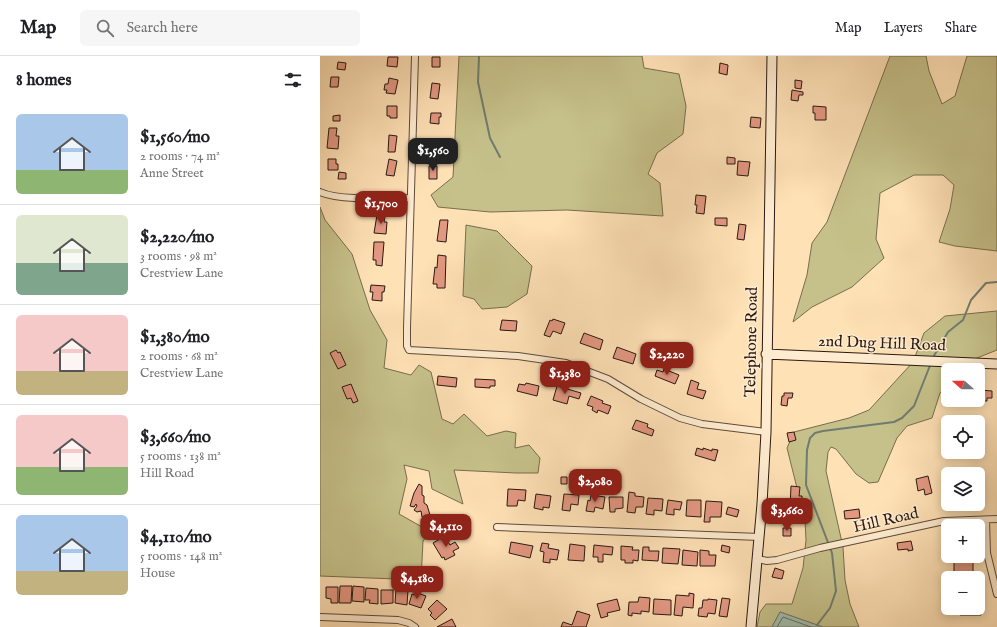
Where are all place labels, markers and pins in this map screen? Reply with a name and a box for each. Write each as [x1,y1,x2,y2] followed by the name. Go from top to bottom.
[400,138,466,172] pin: $1,560
[348,191,414,225] pin: $1,700
[634,342,700,376] pin: $2,220
[532,361,598,395] pin: $1,380
[562,469,628,503] pin: $2,080
[754,498,820,532] pin: $3,660
[413,514,479,548] pin: $4,110
[384,566,450,600] pin: $4,180

